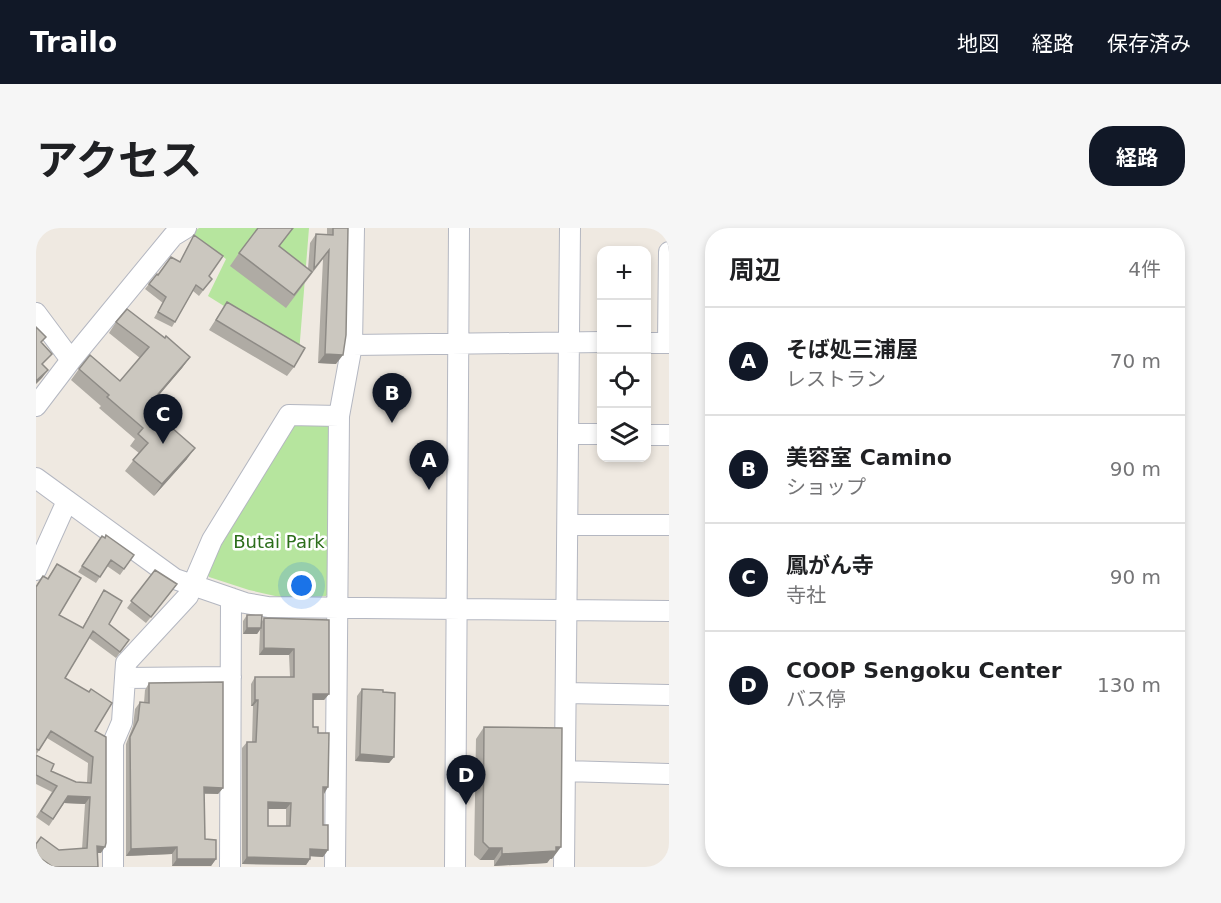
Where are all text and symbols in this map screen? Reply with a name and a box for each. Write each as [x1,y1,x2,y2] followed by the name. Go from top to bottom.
[30,26,117,59] text: Trailo
[957,32,999,56] text: 地図
[1032,32,1074,56] text: 経路
[1107,32,1191,56] text: 保存済み
[1089,126,1185,186] button: 経路
[36,136,202,185] text: アクセス
[597,246,651,462] map controls
[597,246,651,300] button: +
[729,255,781,285] text: 周辺
[1128,257,1161,281] text: 4件
[597,300,651,354] button: −
[786,337,918,362] text: そば処三浦屋
[741,349,756,373] text: A
[1110,349,1161,373] text: 70 m
[597,354,651,408] button: locate
[786,367,886,391] text: レストラン
[372,374,412,423] pin: B
[144,394,182,444] pin: C
[597,408,651,462] button: layers
[410,440,448,490] pin: A
[786,445,952,470] text: 美容室 Camino
[741,457,756,481] text: B
[1110,457,1161,481] text: 90 m
[786,475,866,499] text: ショップ
[233,531,325,552] park label: Butai Park
[786,553,874,578] text: 鳳がん寺
[741,565,756,589] text: C
[1110,565,1161,589] text: 90 m
[287,571,316,600] your location
[786,583,826,607] text: 寺社
[786,658,1062,683] text: COOP Sengoku Center
[740,673,757,697] text: D
[1097,673,1161,697] text: 130 m
[786,687,846,711] text: バス停
[446,756,486,805] pin: D

